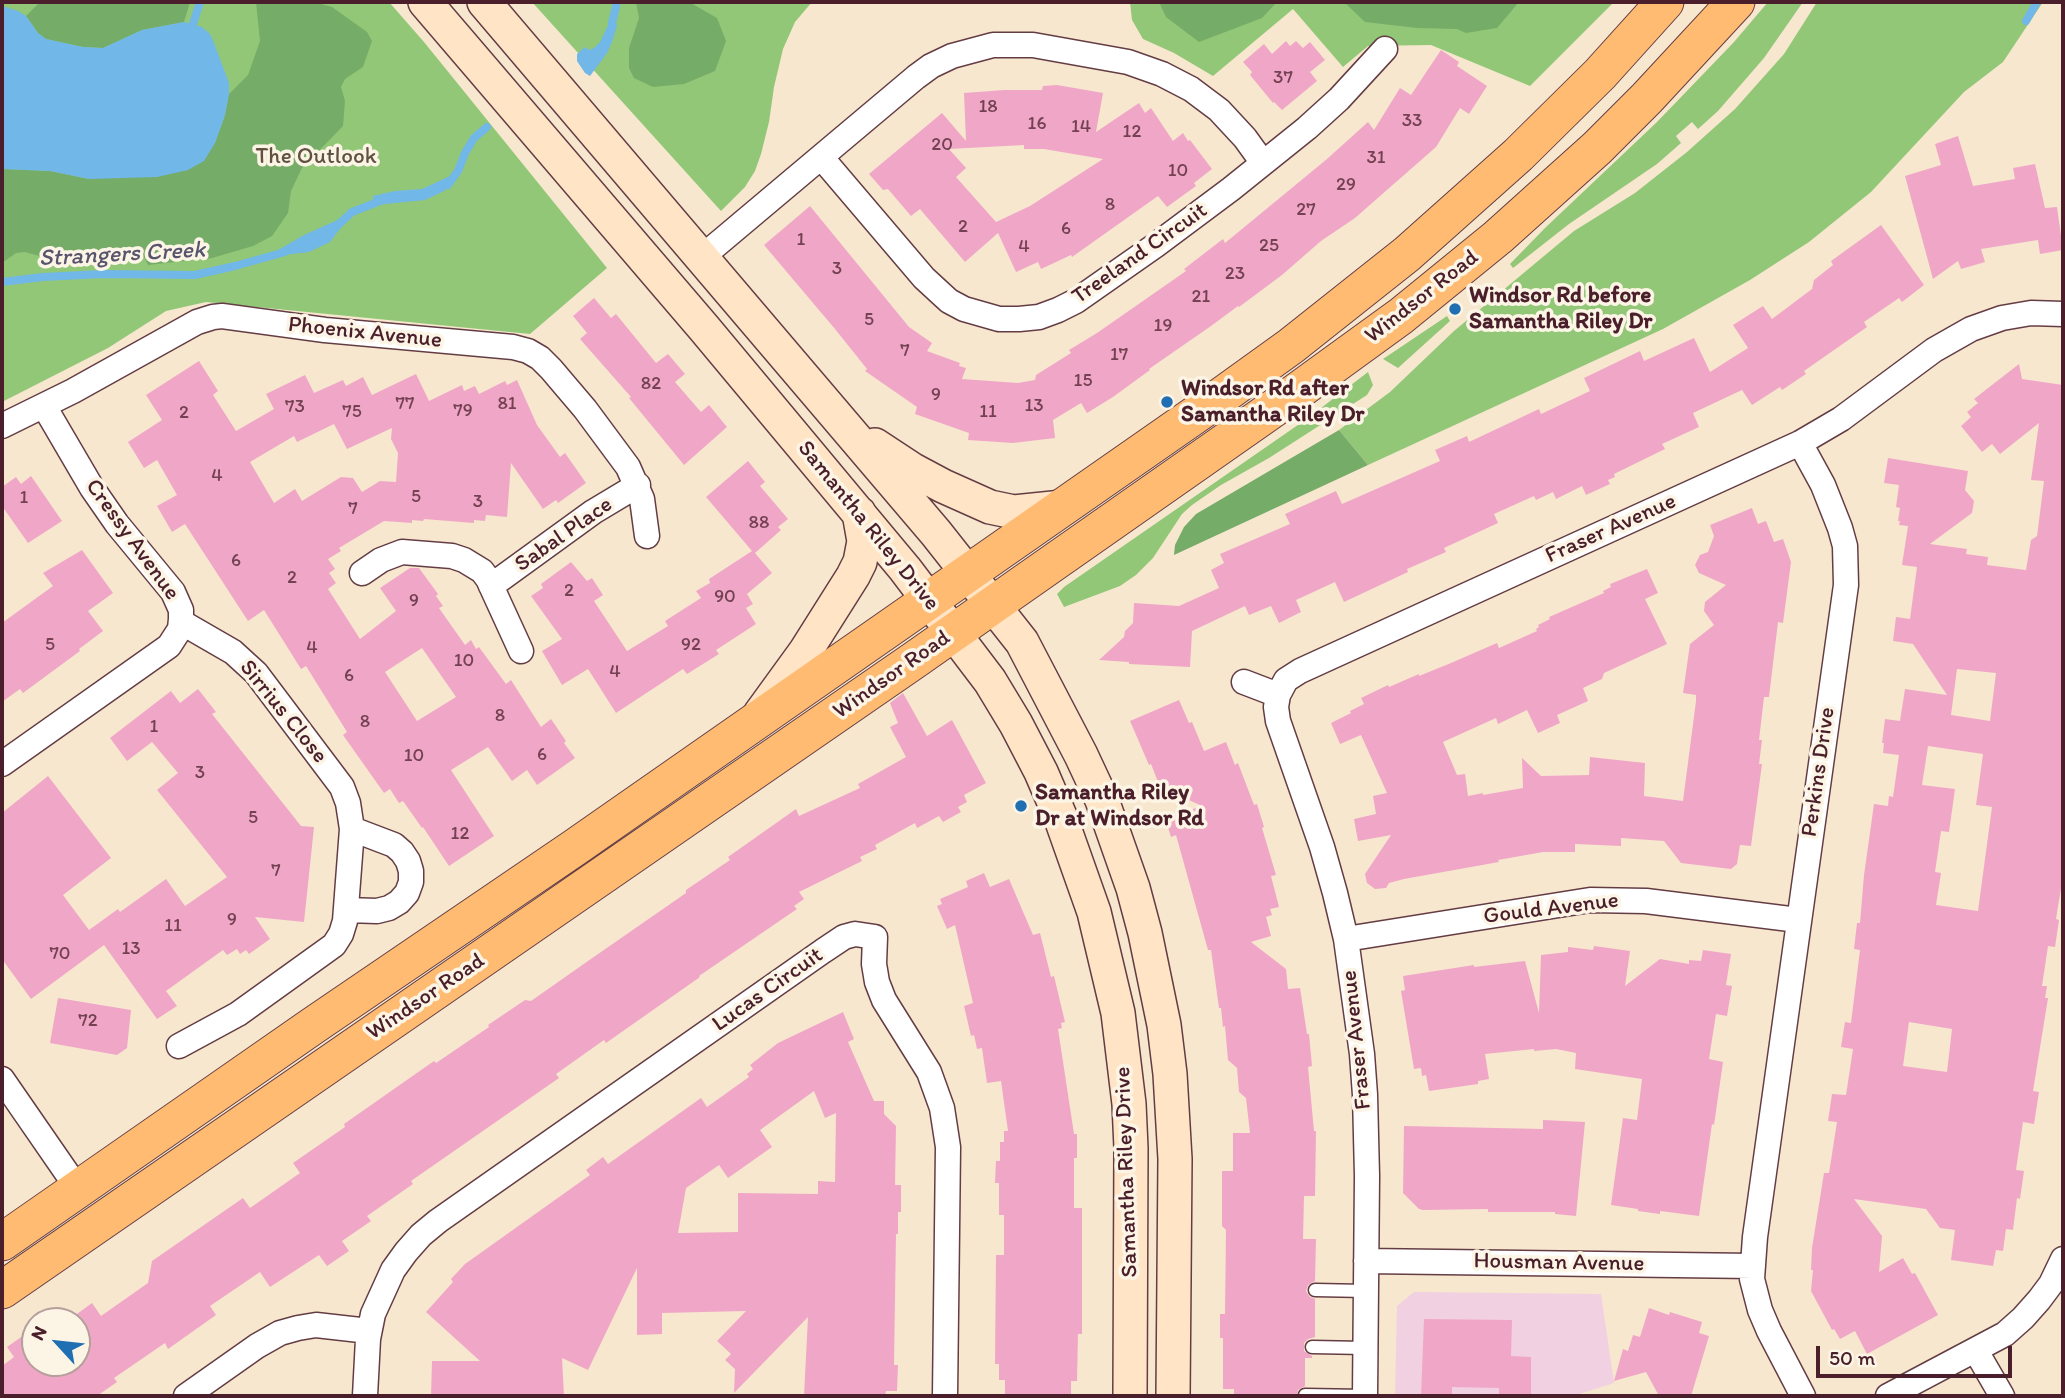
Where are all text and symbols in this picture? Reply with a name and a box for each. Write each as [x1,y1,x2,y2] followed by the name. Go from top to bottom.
[1273,67,1293,89] house number: 37
[978,96,998,118] house number: 18
[1402,110,1422,132] house number: 33
[1028,113,1046,135] house number: 16
[1071,116,1091,138] house number: 14
[1123,121,1141,143] house number: 12
[931,134,953,156] house number: 20
[255,143,377,171] park label: The Outlook
[1366,147,1386,169] house number: 31
[1168,160,1188,182] house number: 10
[1336,174,1356,196] house number: 29
[1105,194,1115,216] house number: 8
[1067,197,1213,311] street label: Treeland Circuit
[1296,199,1316,221] house number: 27
[958,216,968,238] house number: 2
[1061,218,1071,240] house number: 6
[797,229,805,251] house number: 1
[1259,235,1279,257] house number: 25
[38,236,206,274] water label: Strangers Creek
[1018,236,1030,258] house number: 4
[1360,244,1484,350] street label: Windsor Road
[832,258,842,280] house number: 3
[1225,263,1245,285] house number: 23
[1469,282,1652,336] place label: Windsor Rd before Samantha Riley Dr
[1192,286,1210,308] house number: 21
[1447,301,1463,317] marker: Windsor Rd before Samantha Riley Dr
[864,309,874,331] house number: 5
[287,311,443,355] street label: Phoenix Avenue
[1154,315,1172,337] house number: 19
[900,340,910,362] house number: 7
[1110,344,1128,366] house number: 17
[1074,370,1092,392] house number: 15
[641,373,661,395] house number: 82
[1181,375,1364,429] place label: Windsor Rd after Samantha Riley Dr
[931,384,941,406] house number: 9
[396,393,414,415] house number: 77
[497,393,517,415] house number: 81
[1159,394,1175,410] marker: Windsor Rd after Samantha Riley Dr
[1024,395,1044,417] house number: 13
[285,396,305,418] house number: 73
[453,400,473,422] house number: 79
[342,401,362,423] house number: 75
[979,401,997,423] house number: 11
[179,402,189,424] house number: 2
[791,435,945,617] street label: Samantha Riley Drive
[211,465,223,487] house number: 4
[79,474,185,606] street label: Cressy Avenue
[411,486,421,508] house number: 5
[20,487,28,509] house number: 1
[1541,488,1681,570] street label: Fraser Avenue
[473,491,483,513] house number: 3
[510,491,618,579] street label: Sabal Place
[348,498,358,520] house number: 7
[749,512,769,534] house number: 88
[231,550,241,572] house number: 6
[287,567,297,589] house number: 2
[564,580,574,602] house number: 2
[714,586,736,608] house number: 90
[409,590,419,612] house number: 9
[828,624,956,726] street label: Windsor Road
[45,634,55,656] house number: 5
[681,634,701,656] house number: 92
[306,637,318,659] house number: 4
[454,650,474,672] house number: 10
[233,655,333,769] street label: Sirrius Close
[609,661,621,683] house number: 4
[344,665,354,687] house number: 6
[495,705,505,727] house number: 8
[1796,705,1842,839] street label: Perkins Drive
[360,711,370,733] house number: 8
[150,716,158,738] house number: 1
[537,744,547,766] house number: 6
[404,745,424,767] house number: 10
[195,762,205,784] house number: 3
[1035,779,1204,833] place label: Samantha Riley Dr at Windsor Rd
[1013,798,1029,814] marker: Samantha Riley Dr at Windsor Rd
[248,807,258,829] house number: 5
[451,823,469,845] house number: 12
[271,860,281,882] house number: 7
[1482,887,1620,931] street label: Gould Avenue
[227,909,237,931] house number: 9
[164,915,182,937] house number: 11
[121,938,141,960] house number: 13
[707,942,829,1038] street label: Lucas Circuit
[49,943,71,965] house number: 70
[362,947,490,1047] street label: Windsor Road
[1336,969,1378,1111] street label: Fraser Avenue
[78,1010,98,1032] house number: 72
[1110,1066,1144,1278] street label: Samantha Riley Drive
[1473,1248,1645,1278] street label: Housman Avenue
[21,1307,91,1377] north arrow
[25,1322,52,1344] text: N
[1820,1332,2016,1376] scale bar
[1829,1345,1875,1370] text: 50 m

